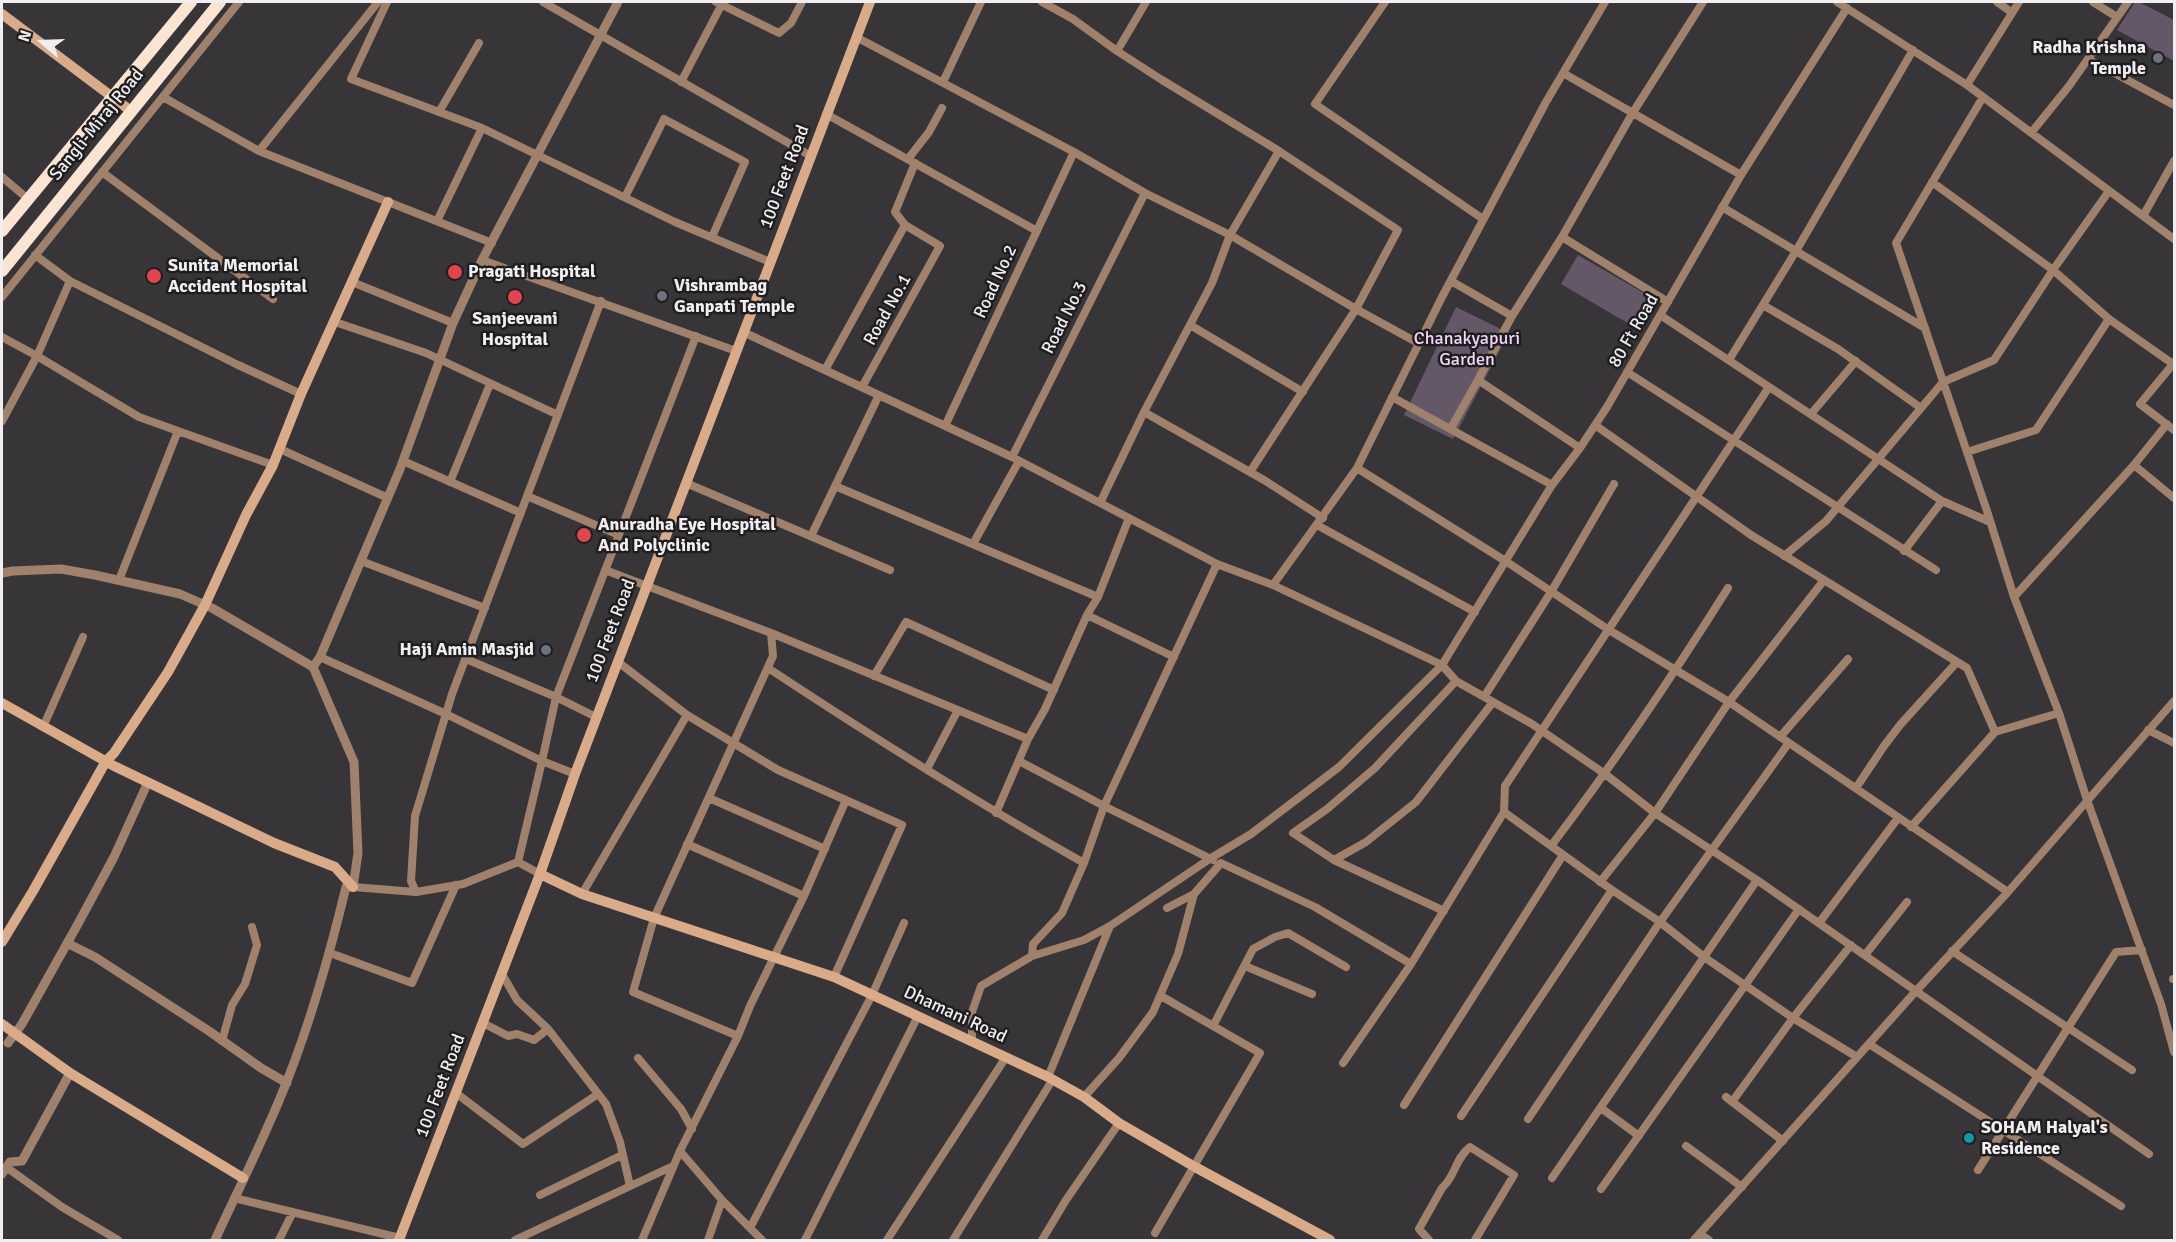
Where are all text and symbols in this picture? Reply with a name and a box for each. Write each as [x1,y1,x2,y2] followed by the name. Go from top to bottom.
[12,12,72,72] north arrow
[14,28,36,45] text: N
[2032,37,2146,80] place label: Radha Krishna Temple
[2151,51,2165,65] marker: Radha Krishna Temple
[45,65,149,185] street label: Sangli-Miraj Road
[755,122,815,232] street label: 100 Feet Road
[970,242,1022,322] street label: Road No.2
[168,255,307,298] place label: Sunita Memorial Accident Hospital
[468,261,596,283] place label: Pragati Hospital
[446,263,464,281] marker: Pragati Hospital
[145,267,163,285] marker: Sunita Memorial Accident Hospital
[860,271,916,349] street label: Road No.1
[674,275,795,318] place label: Vishrambag Ganpati Temple
[1038,278,1092,358] street label: Road No.3
[506,288,524,306] marker: Sanjeevani Hospital
[655,289,669,303] marker: Vishrambag Ganpati Temple
[1604,290,1664,372] street label: 80 Ft Road
[472,308,558,350] place label: Sanjeevani Hospital
[1414,328,1520,370] park label: Chanakyapuri Garden
[598,514,776,556] place label: Anuradha Eye Hospital And Polyclinic
[575,526,593,544] marker: Anuradha Eye Hospital And Polyclinic
[581,576,641,686] street label: 100 Feet Road
[400,639,534,661] place label: Haji Amin Masjid
[539,643,553,657] marker: Haji Amin Masjid
[900,982,1010,1048] street label: Dhamani Road
[411,1031,471,1141] street label: 100 Feet Road
[1981,1117,2108,1160] place label: SOHAM Halyal's Residence
[1962,1131,1976,1145] marker: SOHAM Halyal's Residence

